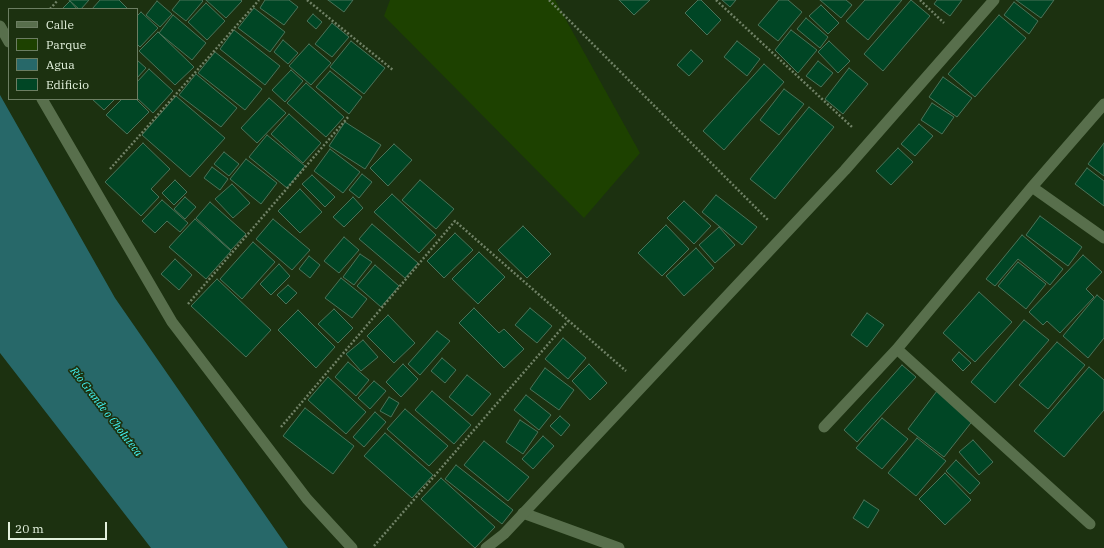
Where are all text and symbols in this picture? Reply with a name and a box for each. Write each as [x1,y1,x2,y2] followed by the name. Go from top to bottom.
[8,8,138,100] legend
[46,17,74,32] text: Calle
[46,37,86,52] text: Parque
[46,57,75,72] text: Agua
[46,77,89,92] text: Edificio
[67,365,145,459] water label: Río Grande o Choluteca
[10,514,109,540] scale bar
[15,521,44,536] text: 20 m

